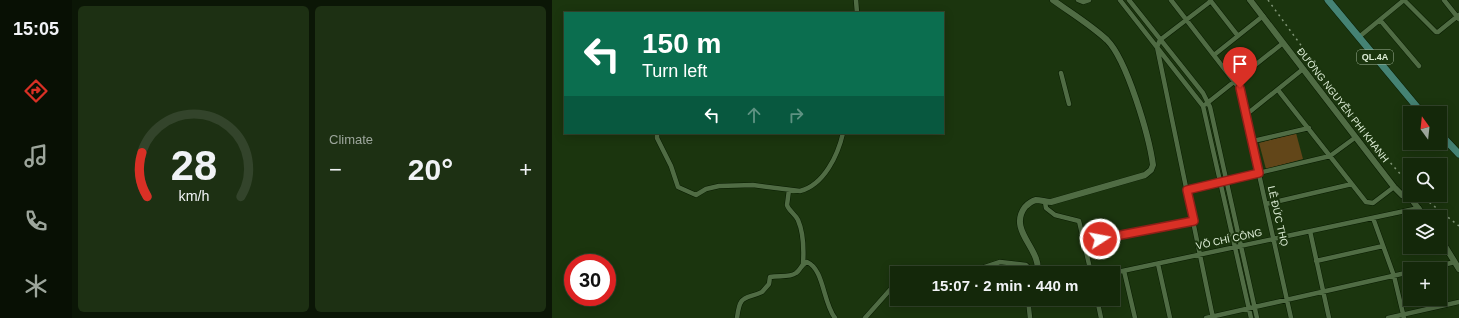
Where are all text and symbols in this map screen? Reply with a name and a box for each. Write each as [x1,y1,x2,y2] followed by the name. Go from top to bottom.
[13,19,59,39] text: 15:05
[576,28,628,80] icon: left
[642,28,721,59] text: 150 m
[1295,45,1392,164] street label: ĐƯỜNG NGUYỄN PHI KHANH
[1223,47,1257,88] pin
[1357,50,1393,64] road number: QL.4A
[1229,53,1251,75] icon: arrive
[642,61,707,81] text: Turn left
[22,77,50,105] icon: directions
[701,104,723,126] icon: left
[743,104,765,126] icon: ahead
[785,104,807,126] icon: right
[1403,106,1447,150] north arrow
[1403,106,1447,306] map controls
[329,132,373,147] text: Climate
[22,142,50,170] icon: music
[170,142,217,189] text: 28
[408,153,453,186] text: 20°
[329,157,342,182] text: −
[519,157,532,182] text: +
[1403,158,1447,202] button: search
[1266,184,1291,248] street label: LÊ ĐỨC THỌ
[178,188,209,204] text: km/h
[22,207,50,235] icon: phone
[1403,210,1447,254] button: layers
[1079,218,1121,260] position arrow
[1195,226,1263,251] street label: VÕ CHÍ CÔNG
[564,254,616,306] speed limit sign: 30
[1403,262,1447,306] button: +
[22,272,50,300] icon: climate
[932,277,1078,294] text: 15:07 · 2 min · 440 m

